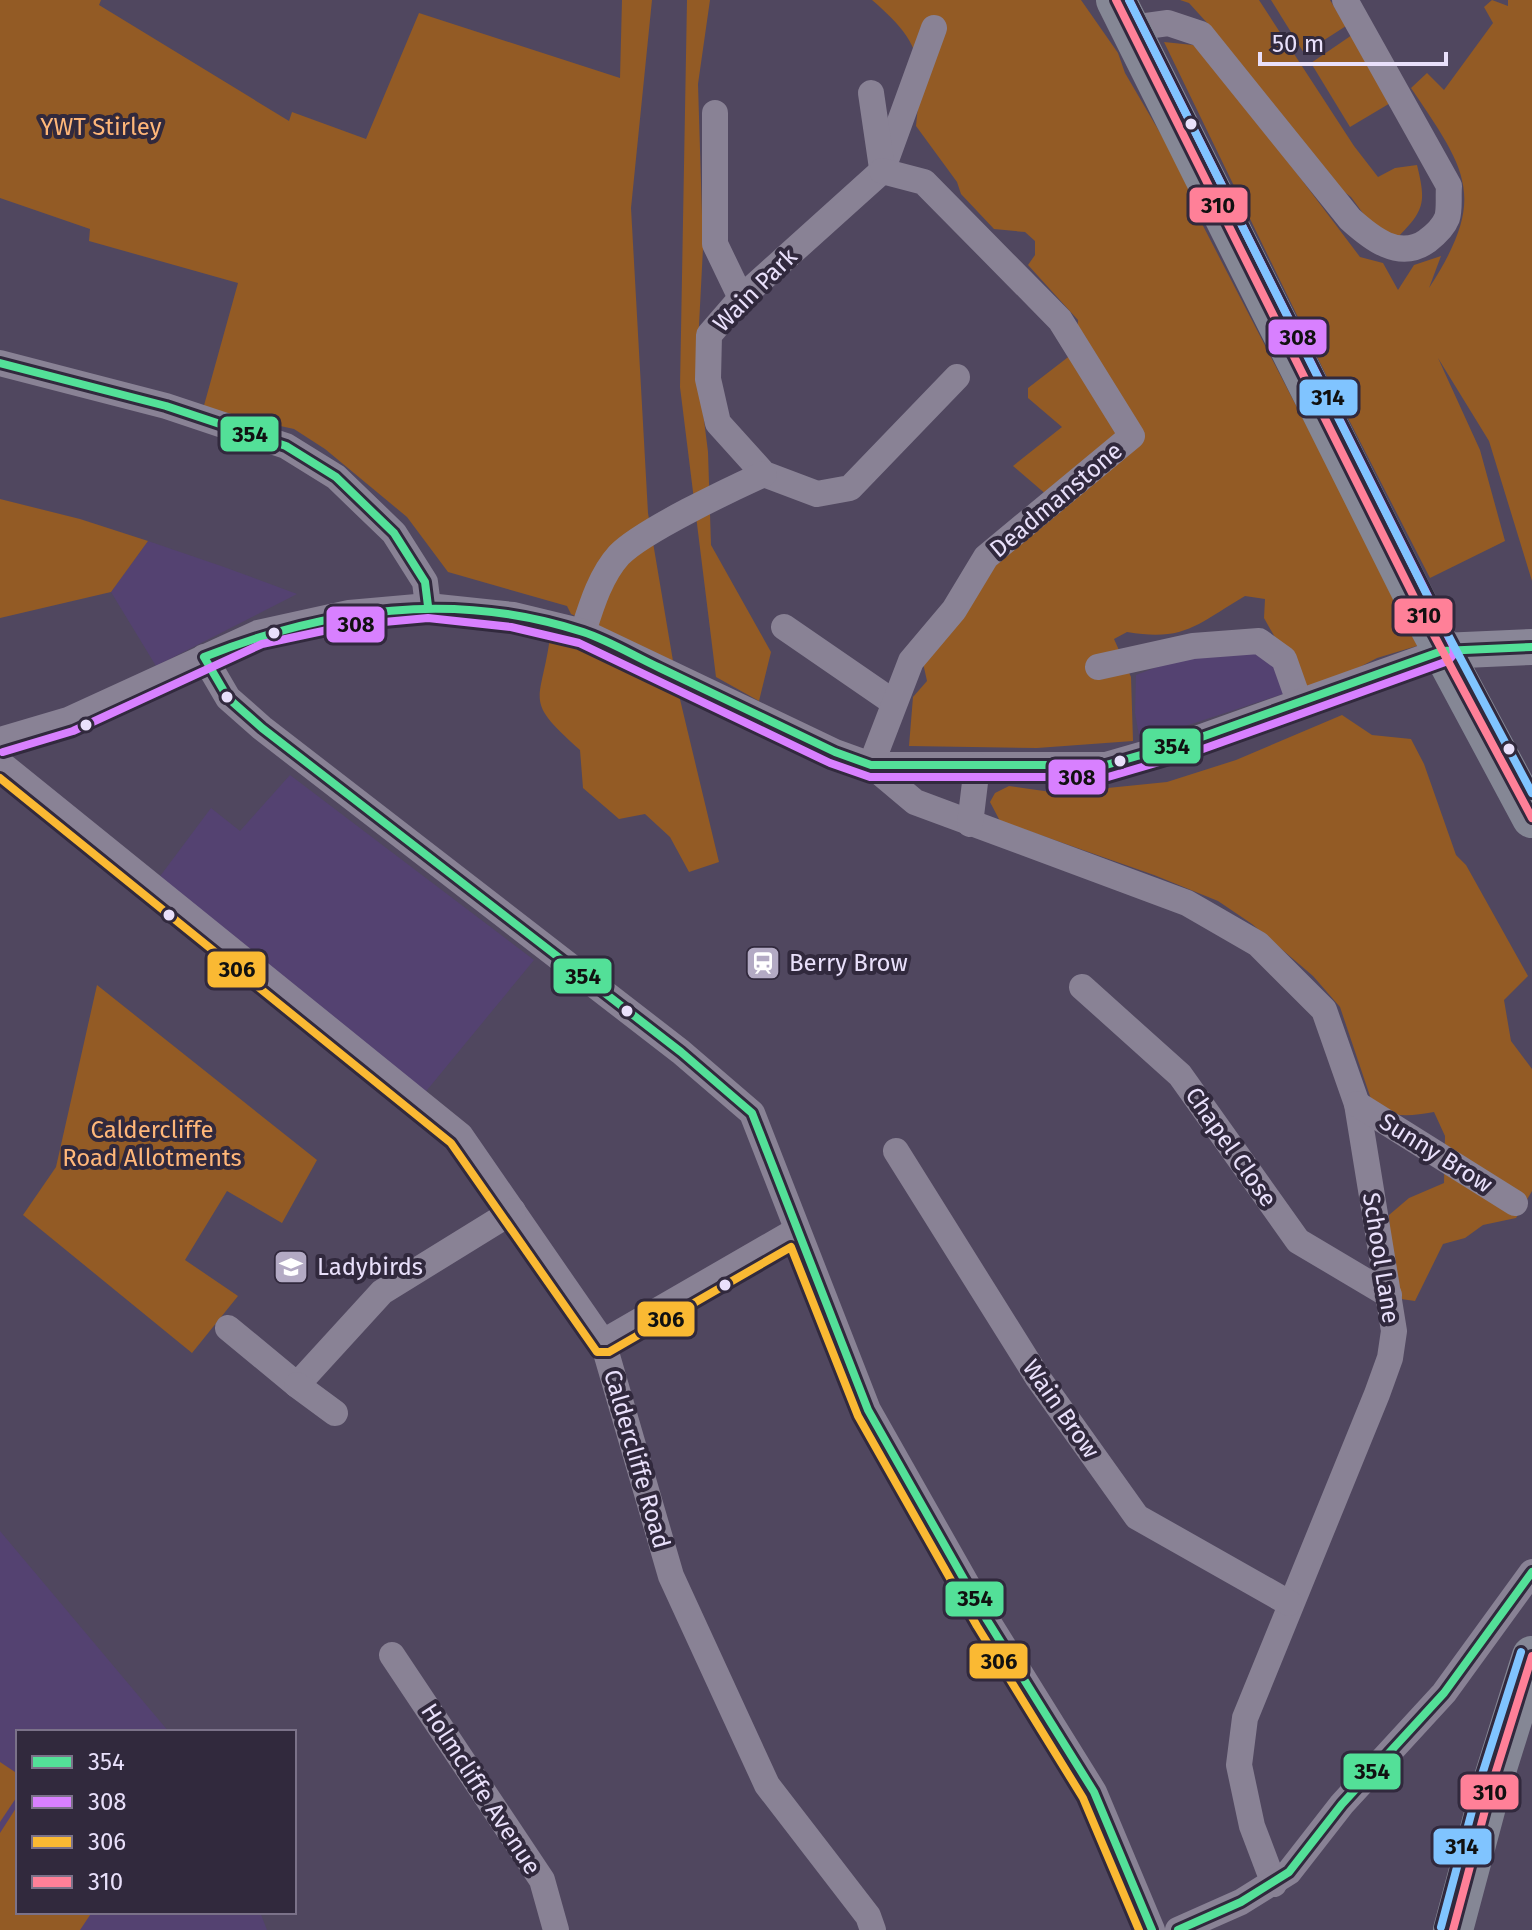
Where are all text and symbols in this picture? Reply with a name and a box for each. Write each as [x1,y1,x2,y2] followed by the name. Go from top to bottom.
[1260,16,1446,66] scale bar
[1272,30,1324,58] text: 50 m
[40,113,162,141] park label: YWT Stirley
[1183,116,1199,132] unlabelled marker
[1188,186,1249,224] line badge: 310
[1200,192,1235,219] text: 310
[707,242,803,338] street label: Wain Park
[1267,318,1328,356] line badge: 308
[1278,324,1317,351] text: 308
[1298,378,1359,417] line badge: 314
[1310,384,1345,411] text: 314
[219,415,280,453] line badge: 354
[231,421,268,448] text: 354
[984,437,1128,563] street label: Deadmanstone
[1393,597,1454,635] line badge: 310
[1406,602,1441,629] text: 310
[325,605,386,644] line badge: 308
[336,611,375,638] text: 308
[266,625,282,641] unlabelled marker
[219,689,235,705] unlabelled marker
[78,717,94,733] unlabelled marker
[1141,727,1202,765] line badge: 354
[1153,733,1190,760] text: 354
[1501,741,1517,757] unlabelled marker
[1112,753,1128,769] unlabelled marker
[1047,758,1107,796] line badge: 308
[1057,764,1096,791] text: 308
[161,907,177,923] unlabelled marker
[744,944,782,982] station icon: Berry Brow
[789,949,908,977] place label: Berry Brow
[206,950,267,989] line badge: 306
[218,956,255,983] text: 306
[552,957,613,995] line badge: 354
[564,963,601,990] text: 354
[619,1003,635,1019] unlabelled marker
[1180,1082,1282,1212] street label: Chapel Close
[1374,1107,1498,1199] street label: Sunny Brow
[62,1116,242,1172] park label: Caldercliffe Road Allotments
[1357,1191,1405,1325] street label: School Lane
[272,1248,310,1286] school or university icon: Ladybirds
[317,1253,423,1281] place label: Ladybirds
[717,1277,733,1293] unlabelled marker
[636,1300,696,1338] line badge: 306
[647,1306,684,1333] text: 306
[1017,1354,1105,1464] street label: Wain Brow
[598,1366,676,1552] street label: Caldercliffe Road
[944,1580,1005,1618] line badge: 354
[956,1585,993,1612] text: 354
[968,1642,1029,1680] line badge: 306
[980,1648,1017,1675] text: 306
[415,1698,547,1880] street label: Holmcliffe Avenue
[16,1730,296,1914] legend
[88,1748,125,1776] text: 354
[1342,1752,1402,1791] line badge: 354
[1353,1758,1390,1785] text: 354
[1459,1773,1520,1811] line badge: 310
[1472,1779,1507,1806] text: 310
[88,1788,127,1816] text: 308
[1432,1827,1493,1866] line badge: 314
[88,1828,126,1856] text: 306
[1444,1833,1479,1860] text: 314
[88,1868,123,1896] text: 310

